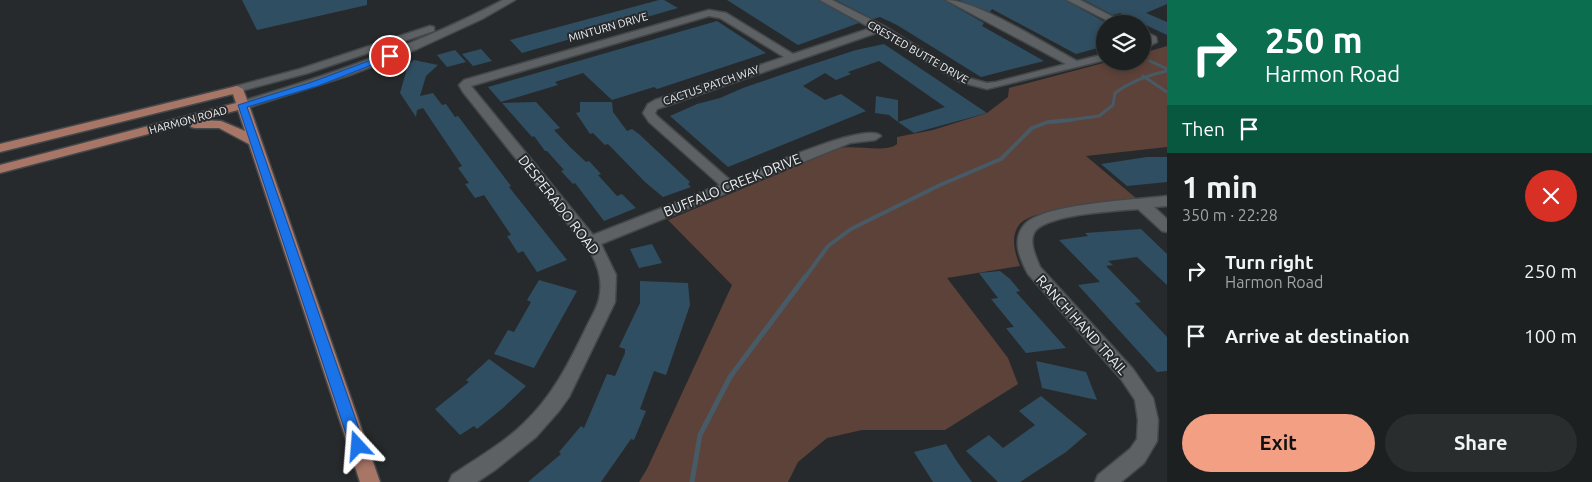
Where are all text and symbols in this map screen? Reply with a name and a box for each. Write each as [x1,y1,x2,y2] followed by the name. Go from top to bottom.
[567,10,649,44] street label: MINTURN DRIVE
[1096,15,1151,70] map controls
[1096,15,1151,70] button: layers
[865,18,971,86] street label: CRESTED BUTTE DRIVE
[1182,20,1247,85] icon: right
[1265,20,1363,60] text: 250 m
[369,35,411,77] pin
[376,42,404,70] icon: arrive
[1265,61,1400,86] text: Harmon Road
[661,63,761,107] street label: CACTUS PATCH WAY
[148,104,229,136] street label: HARMON ROAD
[1235,115,1263,143] icon: arrive
[1182,118,1225,140] text: Then
[661,150,803,220] street label: BUFFALO CREEK DRIVE
[515,152,603,258] street label: DESPERADO ROAD
[1182,170,1258,204] text: 1 min
[1525,170,1577,222] button: close
[1182,206,1278,224] text: 350 m · 22:28
[1225,251,1313,273] text: Turn right
[1182,257,1210,285] icon: right
[1524,260,1577,282] text: 250 m
[1033,272,1131,378] street label: RANCH HAND TRAIL
[1225,273,1323,291] text: Harmon Road
[1182,322,1210,350] icon: arrive
[1225,325,1410,347] text: Arrive at destination
[1524,325,1577,347] text: 100 m
[1182,414,1375,472] button: Exit
[1385,414,1577,472] button: Share
[331,419,383,471] position arrow

